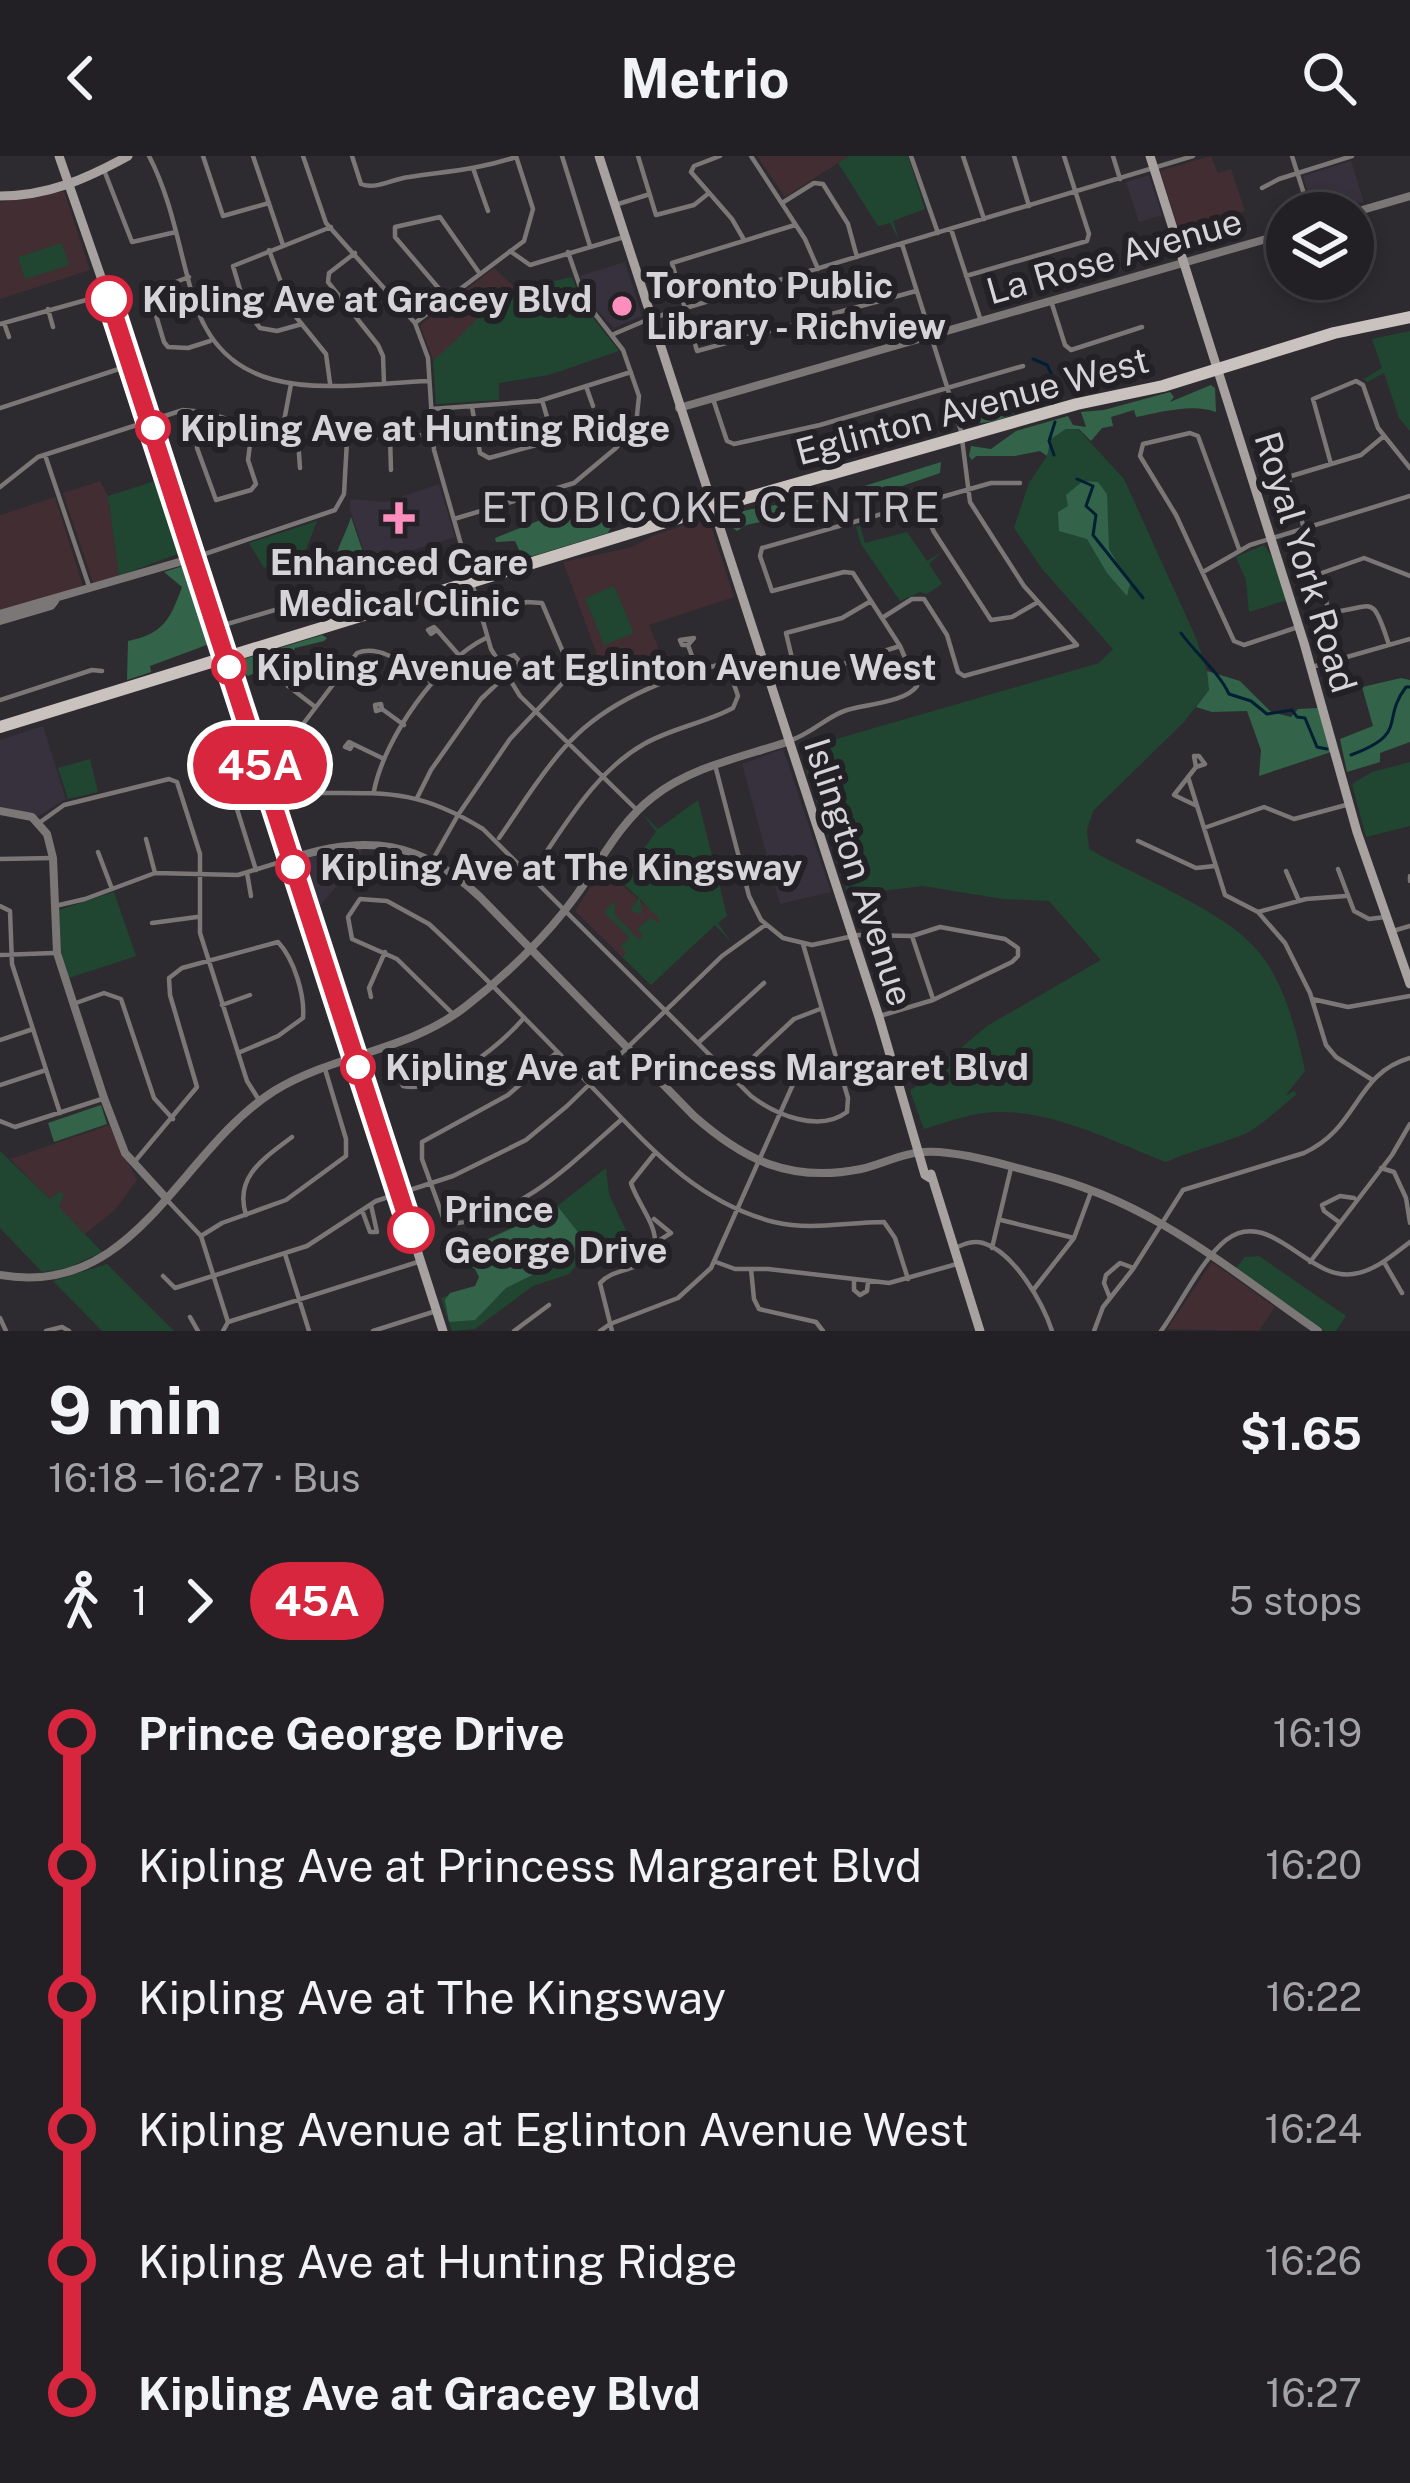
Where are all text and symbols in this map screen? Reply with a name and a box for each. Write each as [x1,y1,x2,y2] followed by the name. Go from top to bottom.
[48,45,114,111] icon: back
[1296,45,1362,111] icon: search
[620,47,790,110] text: Metrio
[1266,192,1374,300] map controls
[1266,192,1374,300] button: layers
[982,199,1246,313] street label: La Rose Avenue
[646,264,946,347] place label: Toronto Public Library - Richview
[87,277,131,321] marker: Kipling Ave at Gracey Blvd
[142,278,592,320] place label: Kipling Ave at Gracey Blvd
[609,293,635,319] marker: Toronto Public Library - Richview
[791,339,1153,473] street label: Eglinton Avenue West
[180,407,670,449] place label: Kipling Ave at Hunting Ridge
[137,412,169,444] marker: Kipling Ave at Hunting Ridge
[1246,427,1366,697] street label: Royal York Road
[481,482,943,531] district label: ETOBICOKE CENTRE
[383,502,415,534] marker: Enhanced Care Medical Clinic
[270,541,528,624] place label: Enhanced Care Medical Clinic
[256,646,936,688] place label: Kipling Avenue at Eglinton Avenue West
[213,651,245,683] marker: Kipling Avenue at Eglinton Avenue West
[191,726,329,804] line badge: 45A
[796,733,922,1011] street label: Islington Avenue
[217,740,303,789] text: 45A
[320,846,802,888] place label: Kipling Ave at The Kingsway
[277,851,309,883] marker: Kipling Ave at The Kingsway
[385,1046,1029,1088] place label: Kipling Ave at Princess Margaret Blvd
[342,1051,374,1083] marker: Kipling Ave at Princess Margaret Blvd
[444,1188,668,1271] place label: Prince George Drive
[389,1208,433,1252] marker: Prince George Drive
[48,1371,222,1449] text: 9 min
[1240,1407,1362,1460] text: $1.65
[48,1455,360,1501] text: 16:18 – 16:27 · Bus
[48,1568,114,1634] icon: walk
[166,1568,232,1634] icon: forward
[274,1576,360,1625] text: 45A
[132,1578,148,1624] text: 1
[1229,1578,1362,1624] text: 5 stops
[138,1707,565,1760] text: Prince George Drive
[1273,1710,1362,1756] text: 16:19
[138,1839,922,1892] text: Kipling Ave at Princess Margaret Blvd
[1265,1842,1362,1888] text: 16:20
[138,1971,726,2024] text: Kipling Ave at The Kingsway
[1266,1974,1362,2020] text: 16:22
[138,2103,969,2156] text: Kipling Avenue at Eglinton Avenue West
[1265,2106,1362,2152] text: 16:24
[138,2235,737,2288] text: Kipling Ave at Hunting Ridge
[1265,2238,1362,2284] text: 16:26
[138,2367,701,2420] text: Kipling Ave at Gracey Blvd
[1266,2370,1362,2416] text: 16:27

